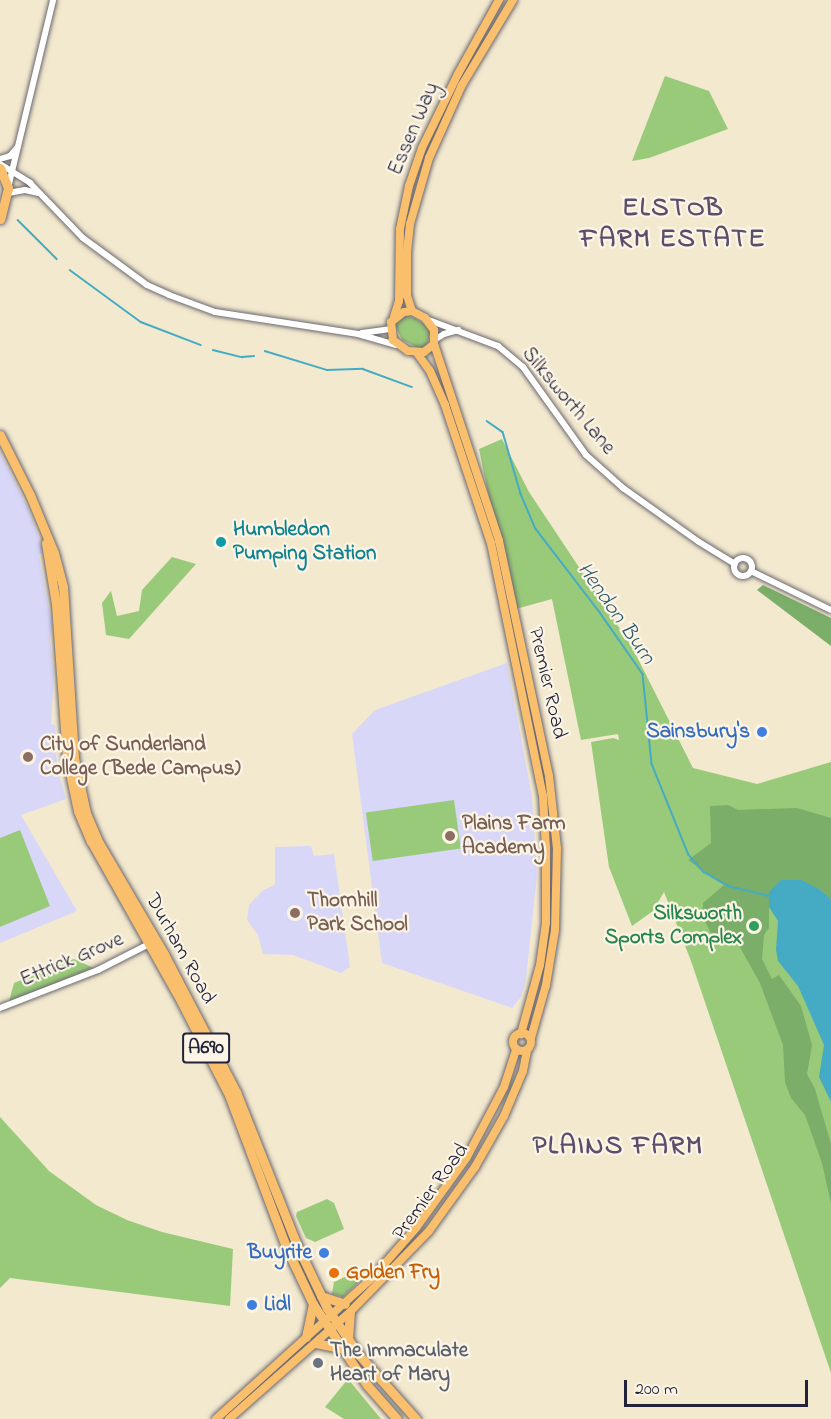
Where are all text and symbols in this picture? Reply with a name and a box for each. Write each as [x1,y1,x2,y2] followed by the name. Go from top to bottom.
[383,79,445,179] street label: Essen Way
[580,192,766,255] district label: ELSTOB FARM ESTATE
[516,342,620,460] street label: Silksworth Lane
[233,517,376,567] place label: Humbledon Pumping Station
[214,535,228,549] marker: Humbledon Pumping Station
[570,558,660,670] water label: Hendon Burn
[522,625,572,741] street label: Premier Road
[646,719,750,745] place label: Sainsbury's
[755,725,769,739] marker: Sainsbury's
[40,732,241,782] place label: City of Sunderland College (Bede Campus)
[21,750,35,764] marker: City of Sunderland College (Bede Campus)
[462,811,566,861] place label: Plains Farm Academy
[443,829,457,843] marker: Plains Farm Academy
[307,888,408,938] place label: Thornhill Park School
[139,889,221,1009] street label: Durham Road
[605,901,742,951] place label: Silksworth Sports Complex
[288,906,302,920] marker: Thornhill Park School
[747,919,761,933] marker: Silksworth Sports Complex
[17,927,127,993] street label: Ettrick Grove
[182,1031,230,1065] road number: A690
[532,1131,704,1163] district label: PLAINS FARM
[387,1139,475,1245] street label: Premier Road
[247,1240,312,1266] place label: Buyrite
[317,1246,331,1260] marker: Buyrite
[346,1260,440,1286] place label: Golden Fry
[327,1266,341,1280] marker: Golden Fry
[264,1292,291,1318] place label: Lidl
[245,1298,259,1312] marker: Lidl
[330,1338,468,1388] place label: The Immaculate Heart of Mary
[311,1356,325,1370] marker: The Immaculate Heart of Mary
[627,1368,812,1406] scale bar
[635,1377,678,1403] text: 200 m

